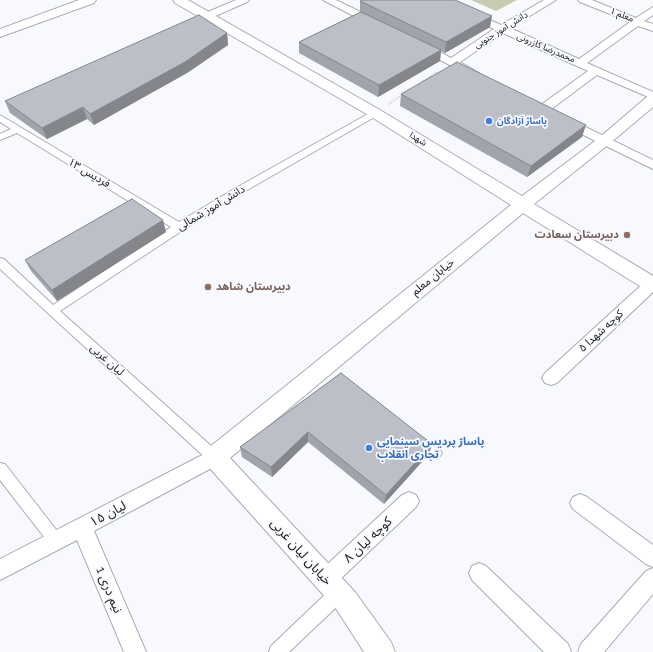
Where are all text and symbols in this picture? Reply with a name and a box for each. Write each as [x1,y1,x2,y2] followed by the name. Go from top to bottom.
[609,6,635,24] street label: معلم ۱
[472,9,530,51] street label: دانش آموز جنوبی
[515,31,577,65] street label: محمدرضا کازرونی
[484,116,494,126] marker: پاساژ آزادگان
[497,116,547,126] place label: پاساژ آزادگان
[407,130,429,148] street label: شهدا
[66,155,112,191] street label: فردیس ۱۳
[175,182,247,234] street label: دانش آموز شمالی
[534,228,619,242] place label: دبیرستان سعادت
[622,230,632,240] marker: دبیرستان سعادت
[409,256,457,298] street label: خیابان معلم
[216,280,291,294] place label: دبیرستان شاهد
[203,282,213,292] marker: دبیرستان شاهد
[576,307,626,355] street label: کوچه شهدا ۵
[87,341,127,379] street label: لیان غربی
[377,435,484,461] place label: پاساژ پردیس سینمایی تجاری انقلاب
[364,443,374,453] marker: پاساژ پردیس سینمایی تجاری انقلاب
[87,498,129,530] street label: لیان ۱۵
[341,514,395,566] street label: کوچه لیان ۸
[267,515,335,589] street label: خیابان لیان غربی
[92,565,126,615] street label: نیم دری 1

